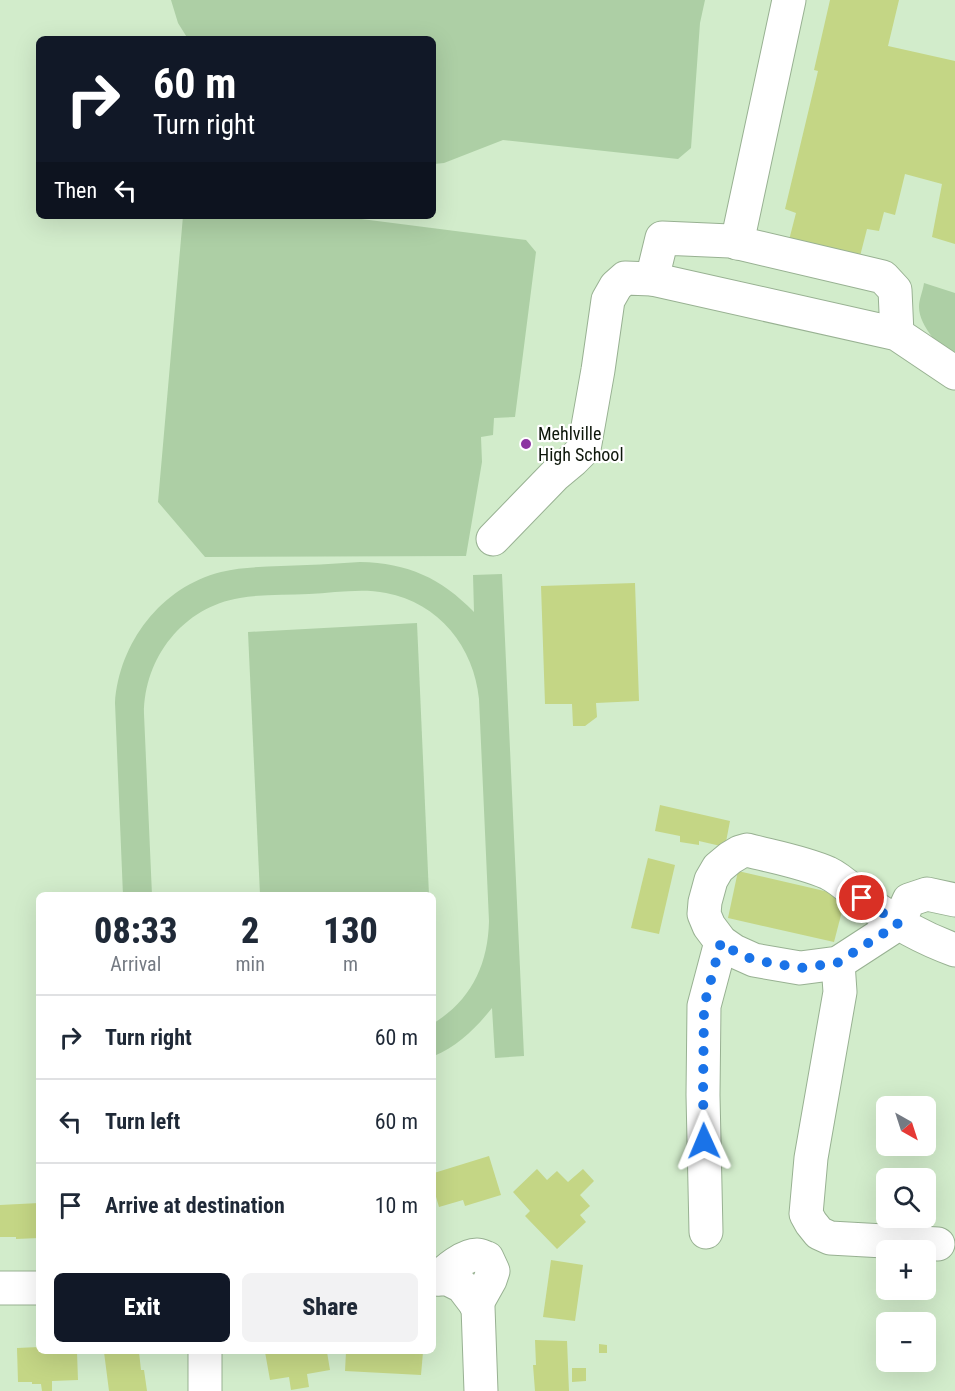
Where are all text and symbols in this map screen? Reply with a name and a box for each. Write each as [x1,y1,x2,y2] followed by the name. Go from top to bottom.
[153,59,236,108] text: 60 m
[54,60,132,138] icon: right
[153,109,255,141] text: Turn right
[109,174,142,207] icon: left
[54,178,97,203] text: Then
[538,423,624,465] place label: Mehlville High School
[519,437,533,451] marker: Mehlville High School
[836,872,887,923] pin
[845,881,878,914] icon: arrive
[94,910,177,952] text: 08:33
[241,910,259,952] text: 2
[323,910,378,952] text: 130
[110,952,161,976] text: Arrival
[236,952,265,976] text: min
[343,952,358,976] text: m
[54,1021,87,1054] icon: right
[105,1025,192,1050] text: Turn right
[375,1025,418,1050] text: 60 m
[876,1096,936,1156] north arrow
[876,1096,936,1372] map controls
[54,1105,87,1138] icon: left
[105,1109,180,1134] text: Turn left
[375,1109,418,1134] text: 60 m
[672,1109,736,1173] position arrow
[876,1168,936,1228] button: search
[54,1189,87,1222] icon: arrive
[105,1193,285,1218] text: Arrive at destination
[375,1193,418,1218] text: 10 m
[876,1240,936,1300] button: +
[54,1273,230,1342] button: Exit
[242,1273,418,1342] button: Share
[876,1312,936,1372] button: −

